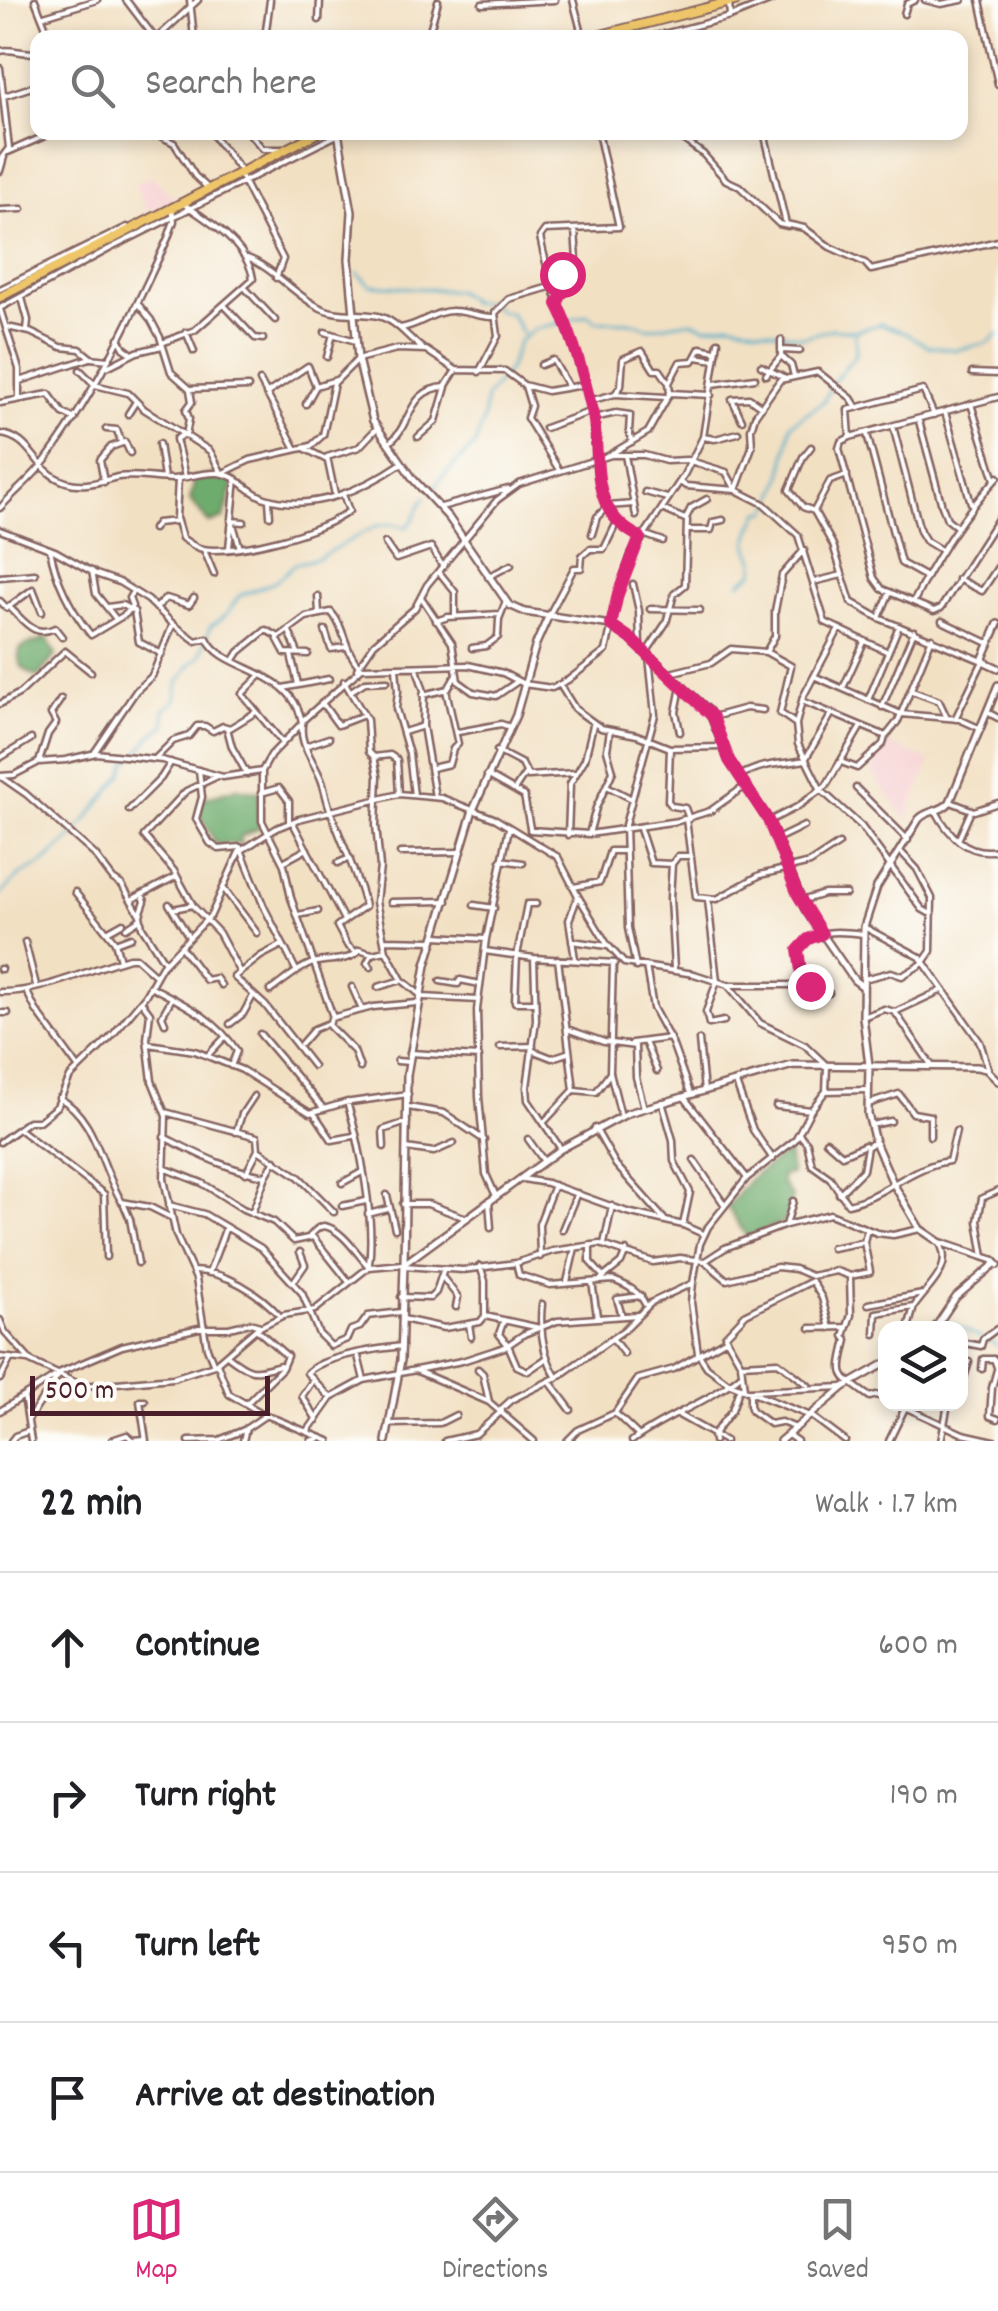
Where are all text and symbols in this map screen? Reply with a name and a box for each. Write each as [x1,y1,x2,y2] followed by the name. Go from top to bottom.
[30,30,968,140] search box
[65,58,120,113] icon: search
[145,58,317,113] text: Search here
[540,252,586,298] route start
[788,964,834,1010] route end
[878,1321,968,1411] map controls
[878,1321,968,1411] button: layers
[30,1371,270,1416] scale bar
[45,1373,114,1413] text: 500 m
[40,1476,142,1536] text: 22 min
[815,1483,958,1529] text: Walk · 1.7 km
[40,1620,95,1675] icon: ahead
[135,1620,260,1675] text: Continue
[878,1624,958,1670] text: 600 m
[40,1770,95,1825] icon: right
[135,1770,276,1825] text: Turn right
[890,1774,958,1820] text: 190 m
[40,1920,95,1975] icon: left
[135,1920,260,1975] text: Turn left
[882,1924,958,1970] text: 950 m
[40,2070,95,2125] icon: arrive
[135,2070,435,2125] text: Arrive at destination
[129,2192,184,2292] tab: Map
[442,2192,548,2292] tab: Directions
[806,2192,869,2292] tab: Saved

